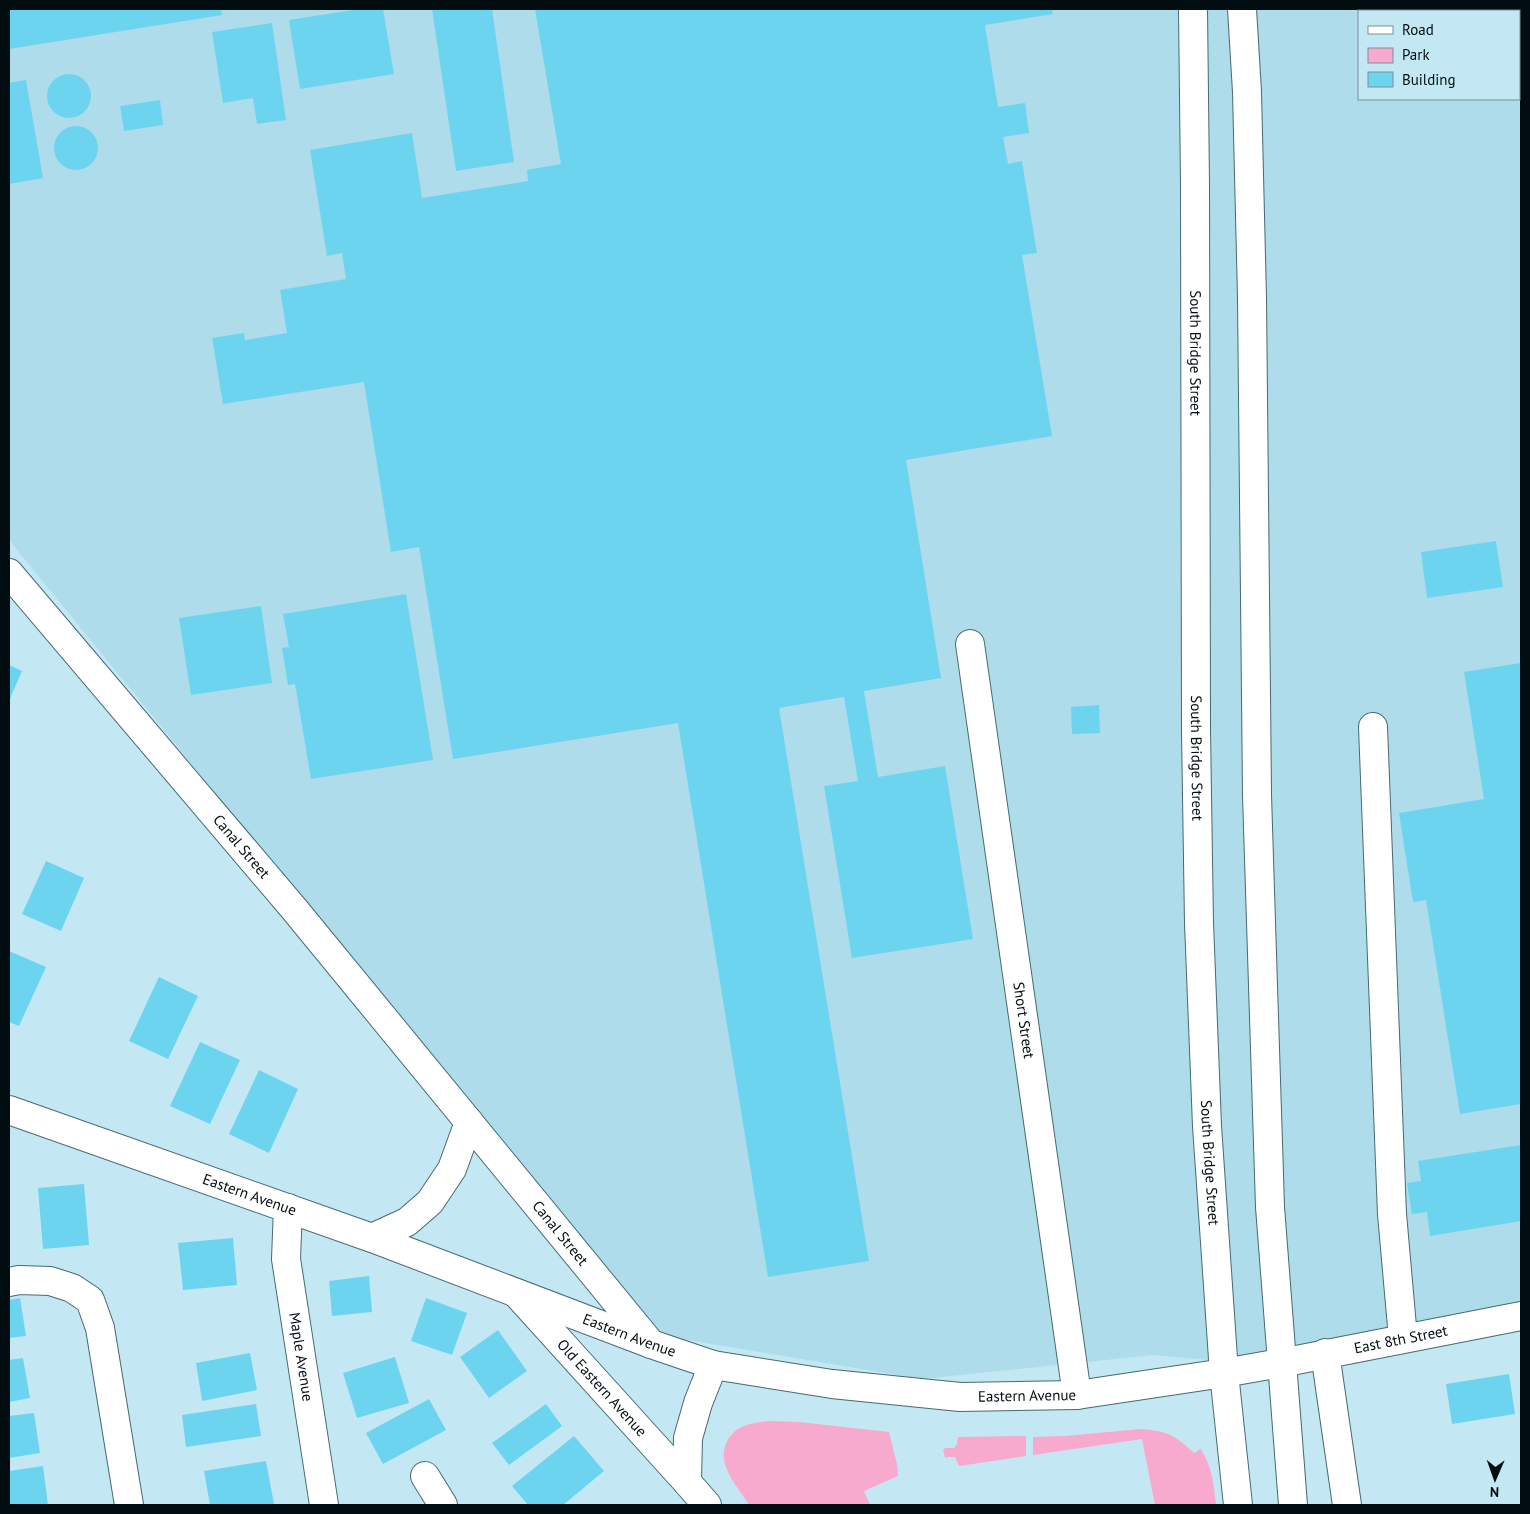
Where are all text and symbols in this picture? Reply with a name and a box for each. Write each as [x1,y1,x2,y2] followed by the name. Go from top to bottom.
[1358,10,1520,100] legend
[1402,20,1434,39] text: Road
[1402,45,1430,64] text: Park
[1402,70,1456,89] text: Building
[1186,290,1205,416] street label: South Bridge Street
[1187,695,1207,821] street label: South Bridge Street
[209,810,274,882] street label: Canal Street
[1009,981,1039,1060] street label: Short Street
[1197,1100,1224,1226] street label: South Bridge Street
[200,1169,299,1220] street label: Eastern Avenue
[528,1197,593,1269] street label: Canal Street
[580,1309,679,1361] street label: Eastern Avenue
[285,1311,318,1403] street label: Maple Avenue
[1352,1321,1449,1357] street label: East 8th Street
[553,1335,651,1440] street label: Old Eastern Avenue
[978,1385,1076,1406] street label: Eastern Avenue
[1470,1454,1520,1504] north arrow
[1490,1483,1499,1501] text: N

